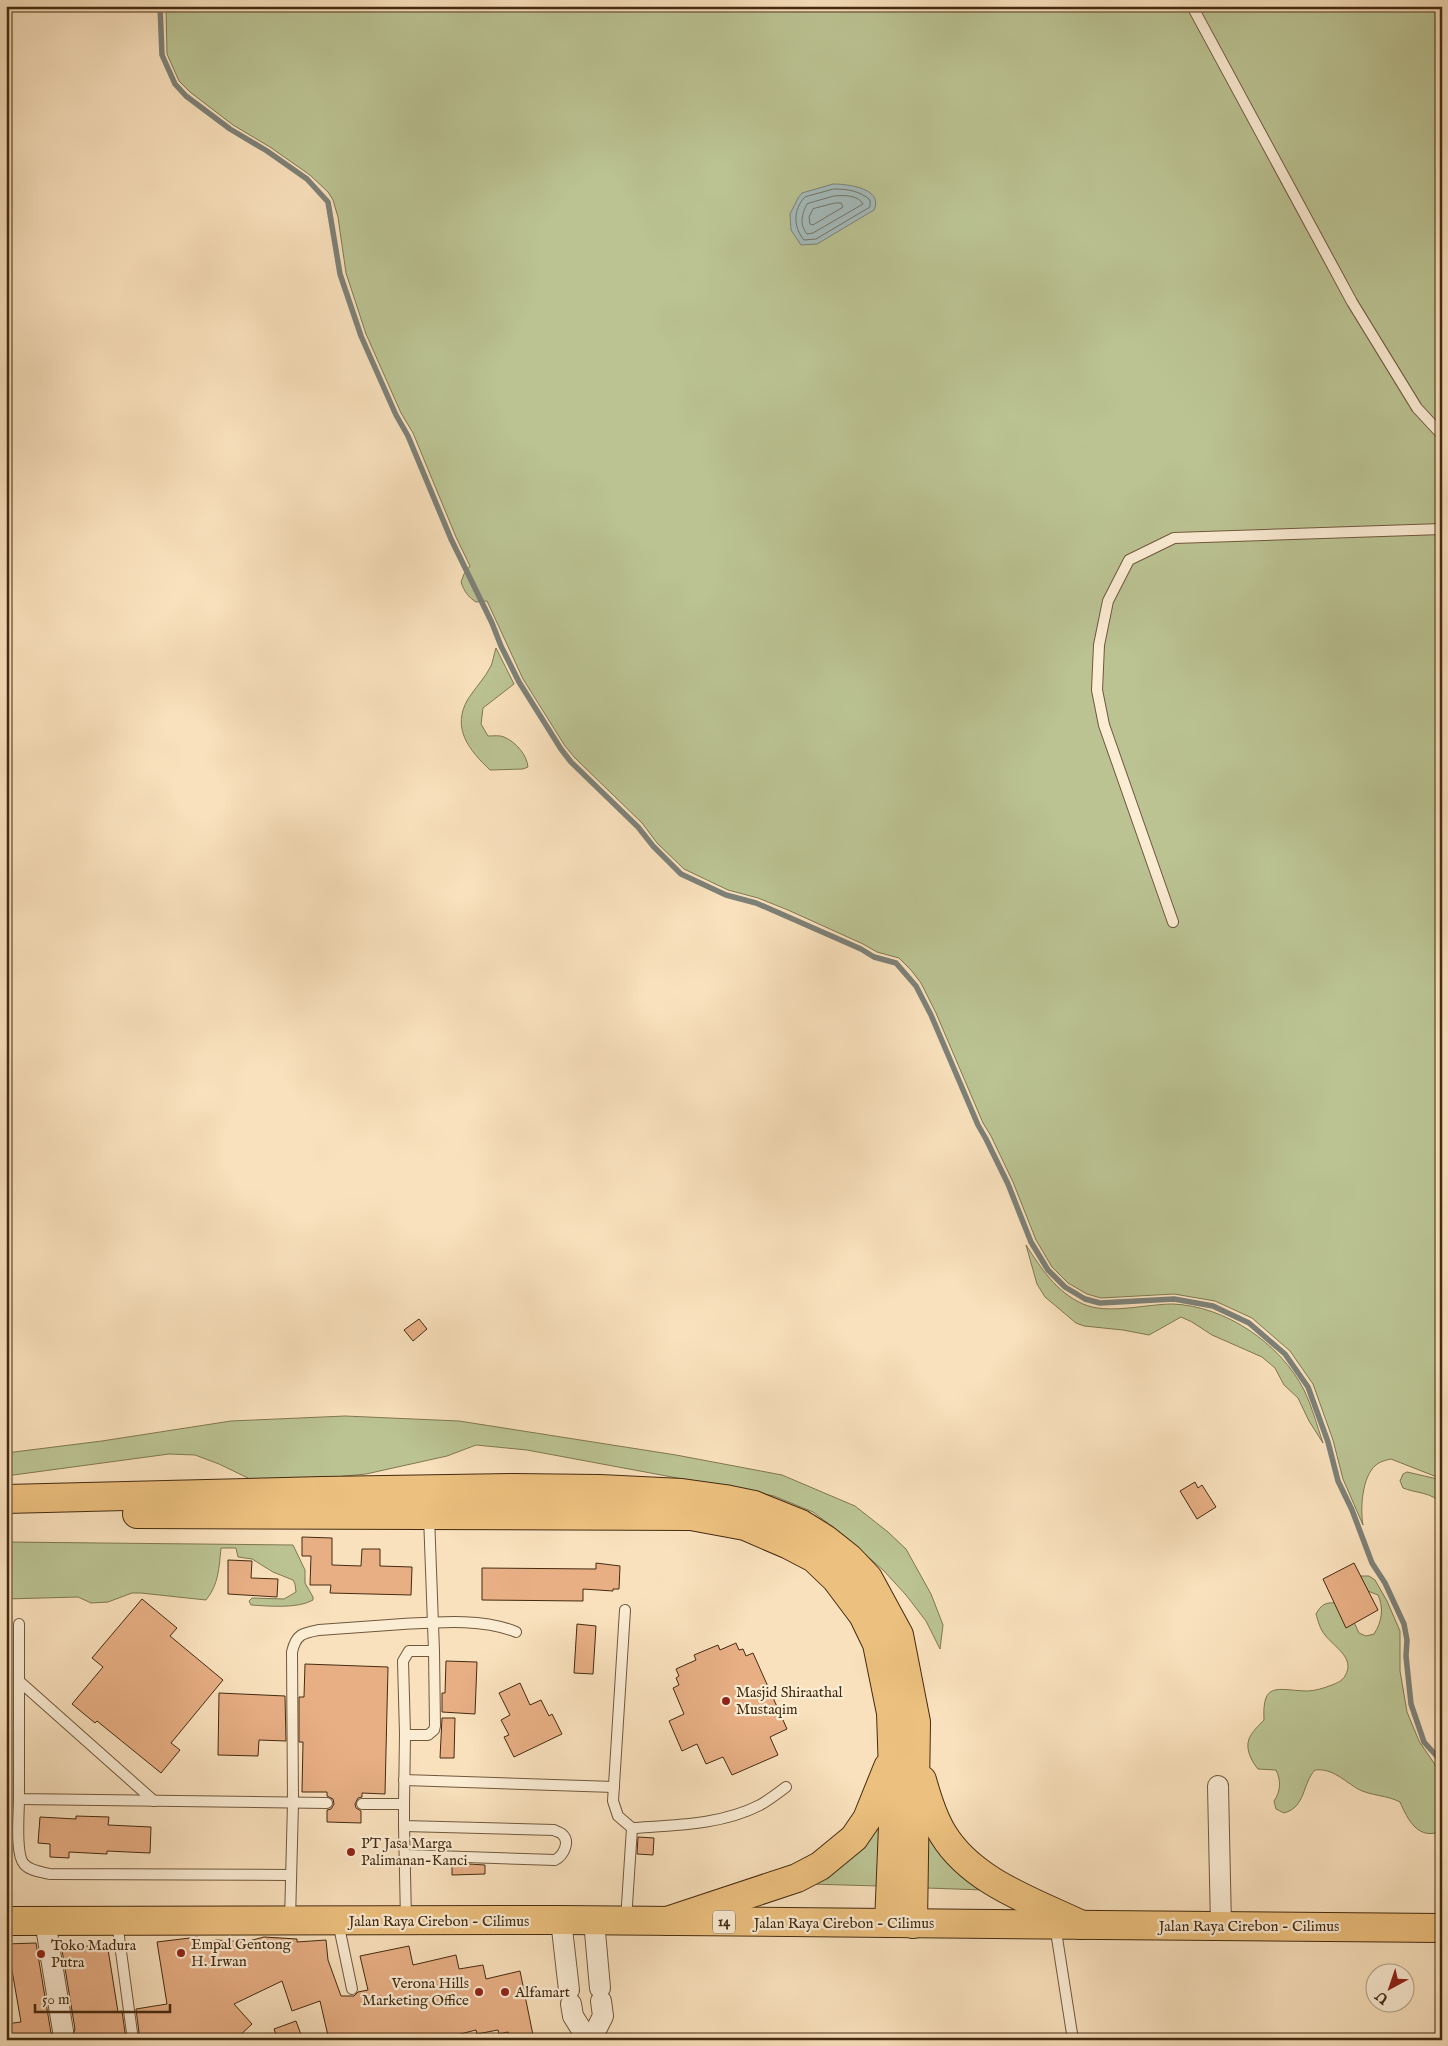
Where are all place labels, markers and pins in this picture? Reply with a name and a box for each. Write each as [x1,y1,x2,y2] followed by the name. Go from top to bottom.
[736,1683,843,1719] place label: Masjid Shiraathal Mustaqim
[720,1695,732,1707] marker: Masjid Shiraathal Mustaqim
[361,1834,467,1870] place label: PT Jasa Marga Palimanan-Kanci
[345,1846,357,1858] marker: PT Jasa Marga Palimanan-Kanci
[191,1935,292,1971] place label: Empal Gentong H. Irwan
[51,1936,137,1972] place label: Toko Madura Putra
[175,1947,187,1959] marker: Empal Gentong H. Irwan
[35,1948,47,1960] marker: Toko Madura Putra
[362,1974,469,2010] place label: Verona Hills Marketing Office
[514,1983,570,2002] place label: Alfamart
[473,1986,485,1998] marker: Verona Hills Marketing Office
[499,1986,511,1998] marker: Alfamart

